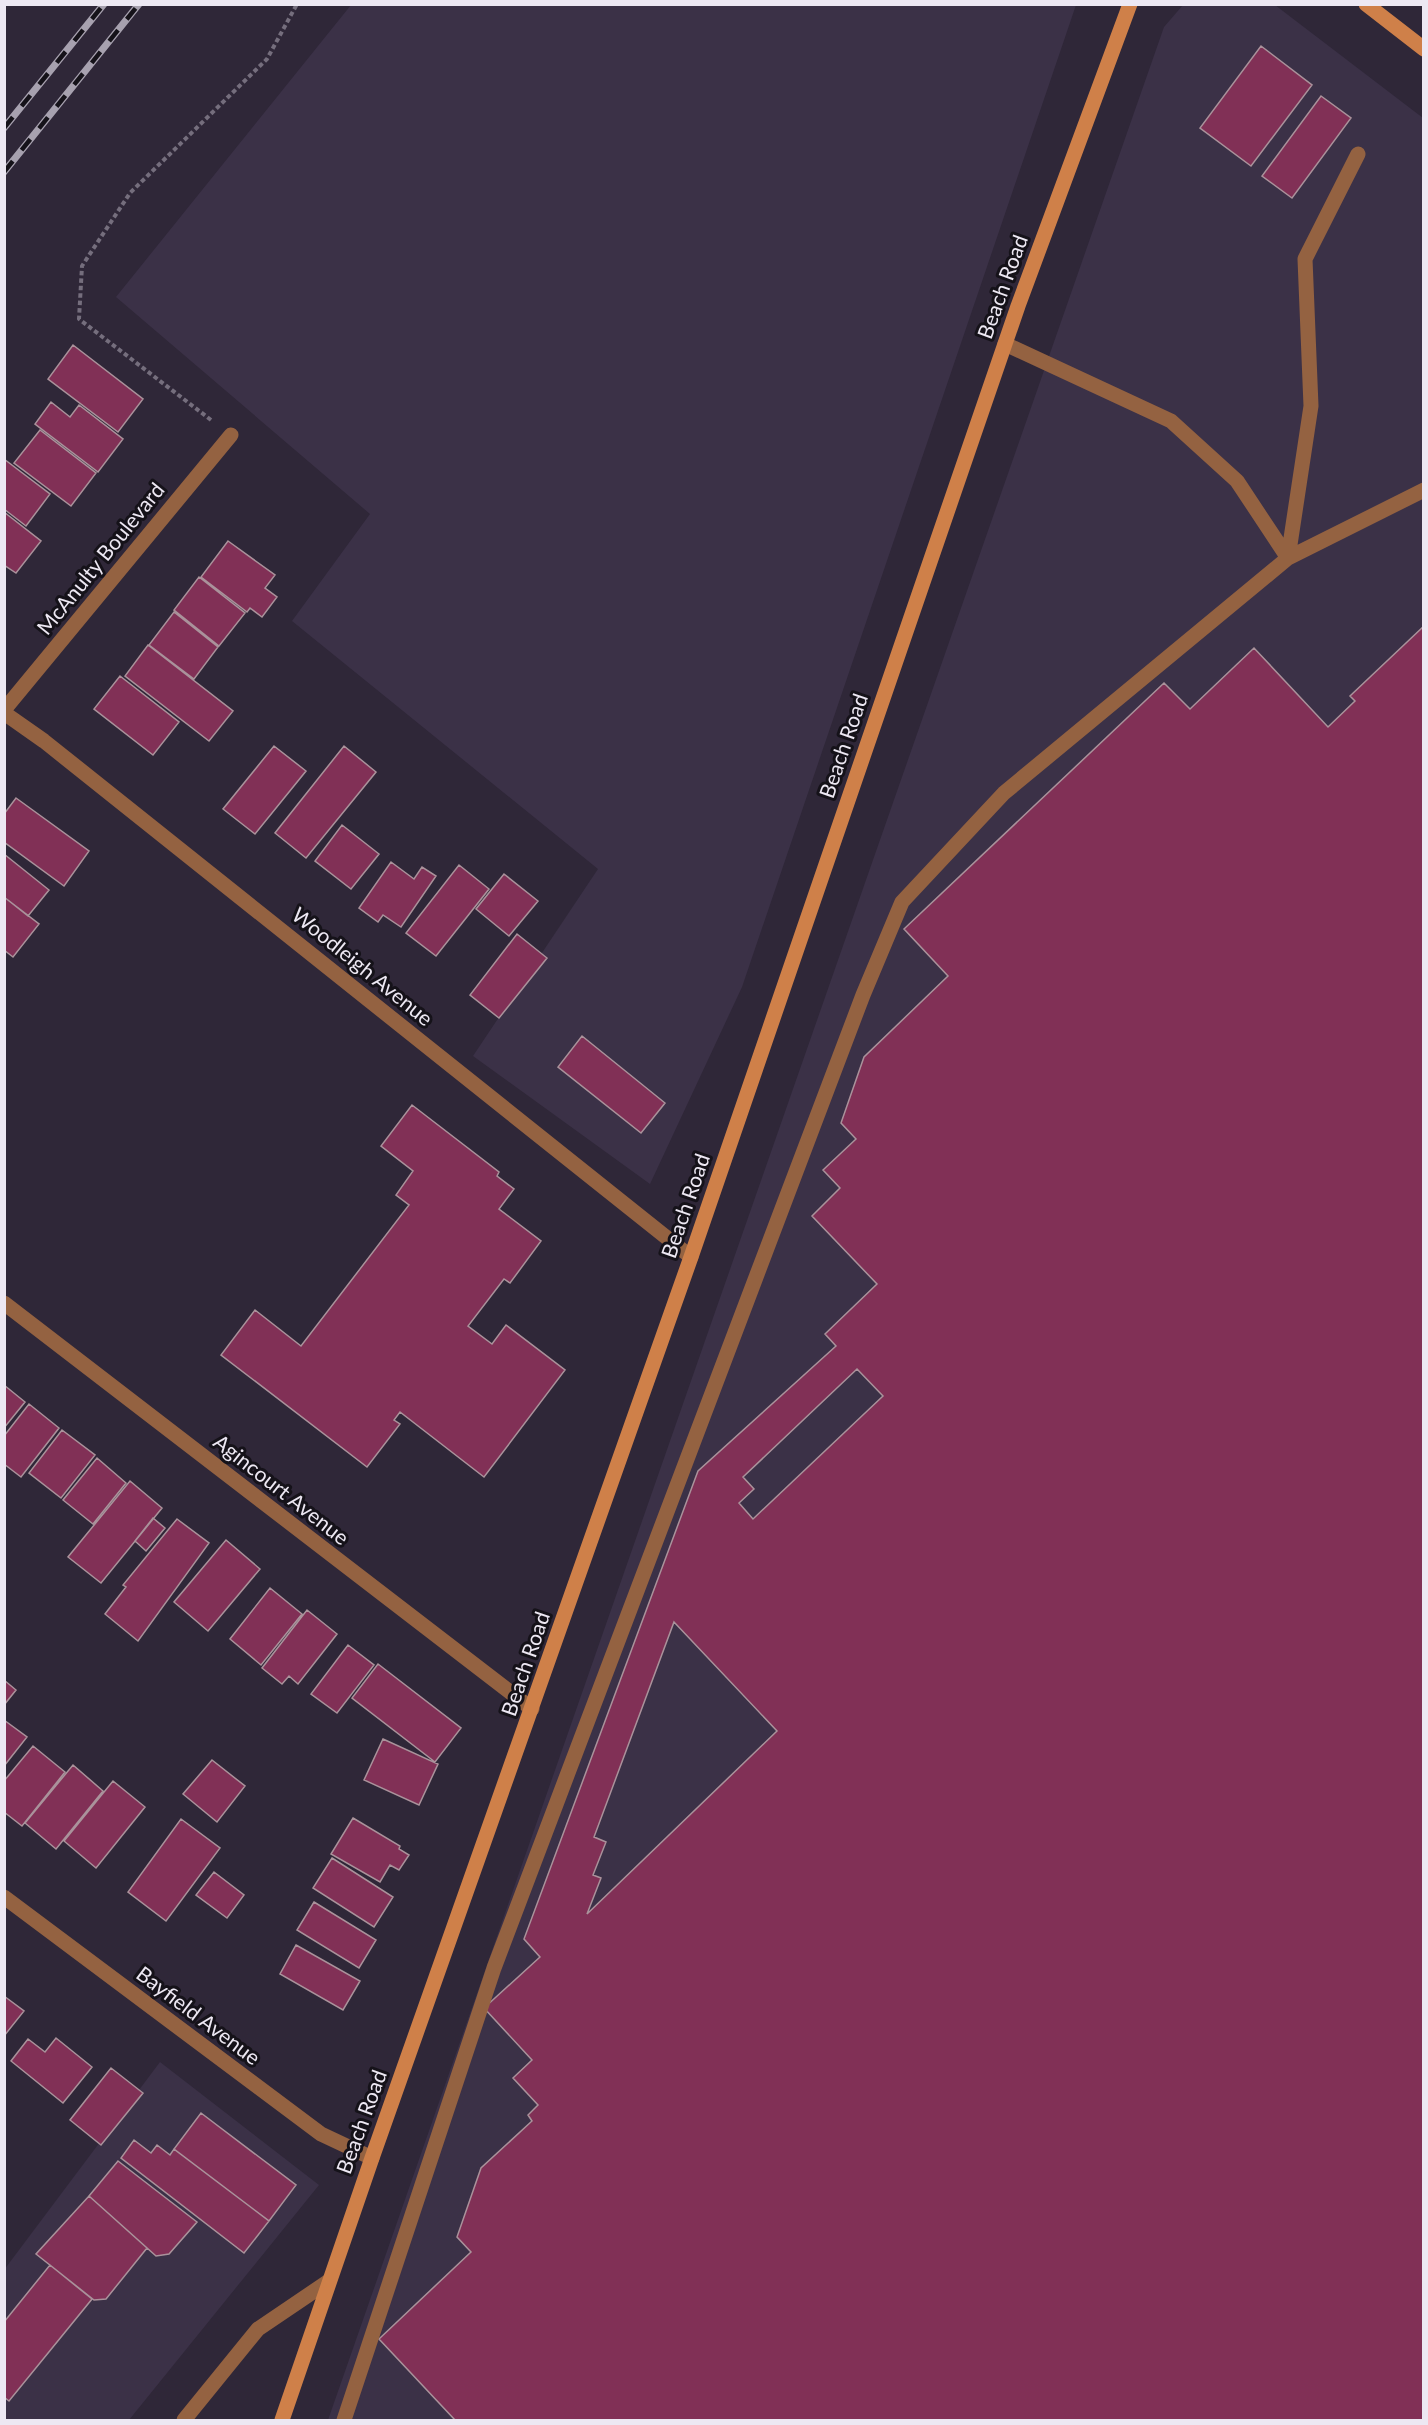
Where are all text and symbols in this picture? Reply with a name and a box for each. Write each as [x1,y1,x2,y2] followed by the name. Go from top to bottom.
[971,231,1032,342] street label: Beach Road
[31,477,169,639] street label: McAnulty Boulevard
[813,690,872,801] street label: Beach Road
[287,901,438,1030] street label: Woodleigh Avenue
[655,1150,714,1261] street label: Beach Road
[209,1428,355,1549] street label: Agincourt Avenue
[495,1608,554,1719] street label: Beach Road
[132,1960,266,2069] street label: Bayfield Avenue
[330,2066,391,2177] street label: Beach Road

